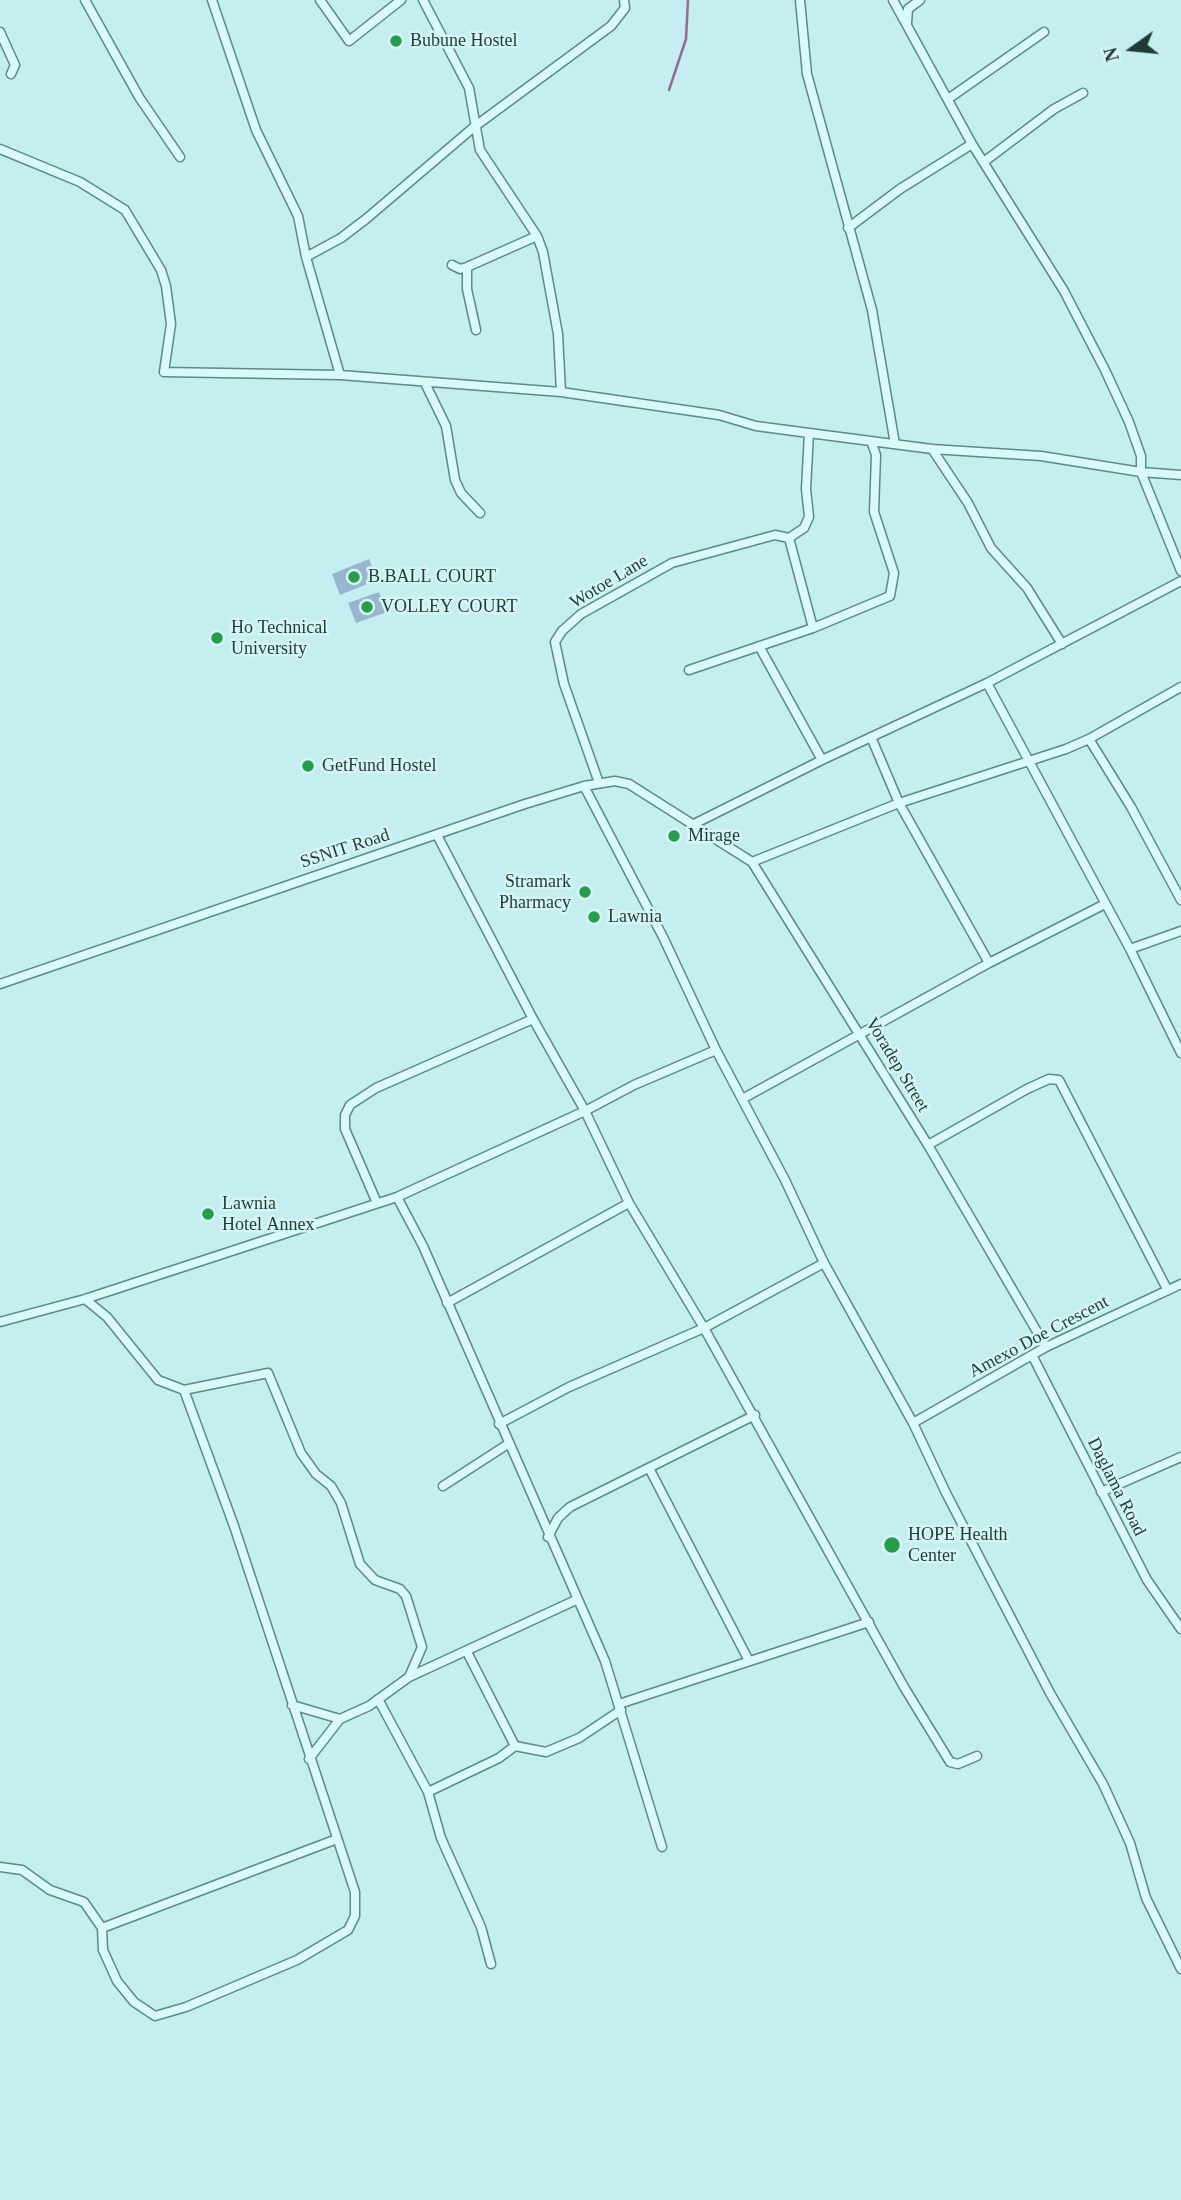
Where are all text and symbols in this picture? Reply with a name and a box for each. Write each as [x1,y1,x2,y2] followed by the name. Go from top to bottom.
[1097,14,1167,84] north arrow
[410,30,517,52] place label: Bubune Hostel
[388,33,404,49] marker: Bubune Hostel
[1099,45,1123,64] text: N
[566,550,652,614] street label: Wotoe Lane
[368,566,496,588] place label: B.BALL COURT
[346,569,362,585] marker: B.BALL COURT
[381,596,517,618] place label: VOLLEY COURT
[359,599,375,615] marker: VOLLEY COURT
[231,617,327,660] place label: Ho Technical University
[209,630,225,646] marker: Ho Technical University
[322,755,436,777] place label: GetFund Hostel
[300,758,316,774] marker: GetFund Hostel
[298,824,392,874] street label: SSNIT Road
[688,825,740,847] place label: Mirage
[666,828,682,844] marker: Mirage
[499,871,571,914] place label: Stramark Pharmacy
[577,884,593,900] marker: Stramark Pharmacy
[608,906,662,928] place label: Lawnia
[586,909,602,925] marker: Lawnia
[860,1014,934,1116] street label: Voradep Street
[222,1193,314,1236] place label: Lawnia Hotel Annex
[200,1206,216,1222] marker: Lawnia Hotel Annex
[966,1291,1112,1383] street label: Amexo Doe Crescent
[1082,1434,1150,1540] street label: Daglama Road
[908,1524,1007,1566] place label: HOPE Health Center
[882,1535,902,1555] marker: HOPE Health Center

